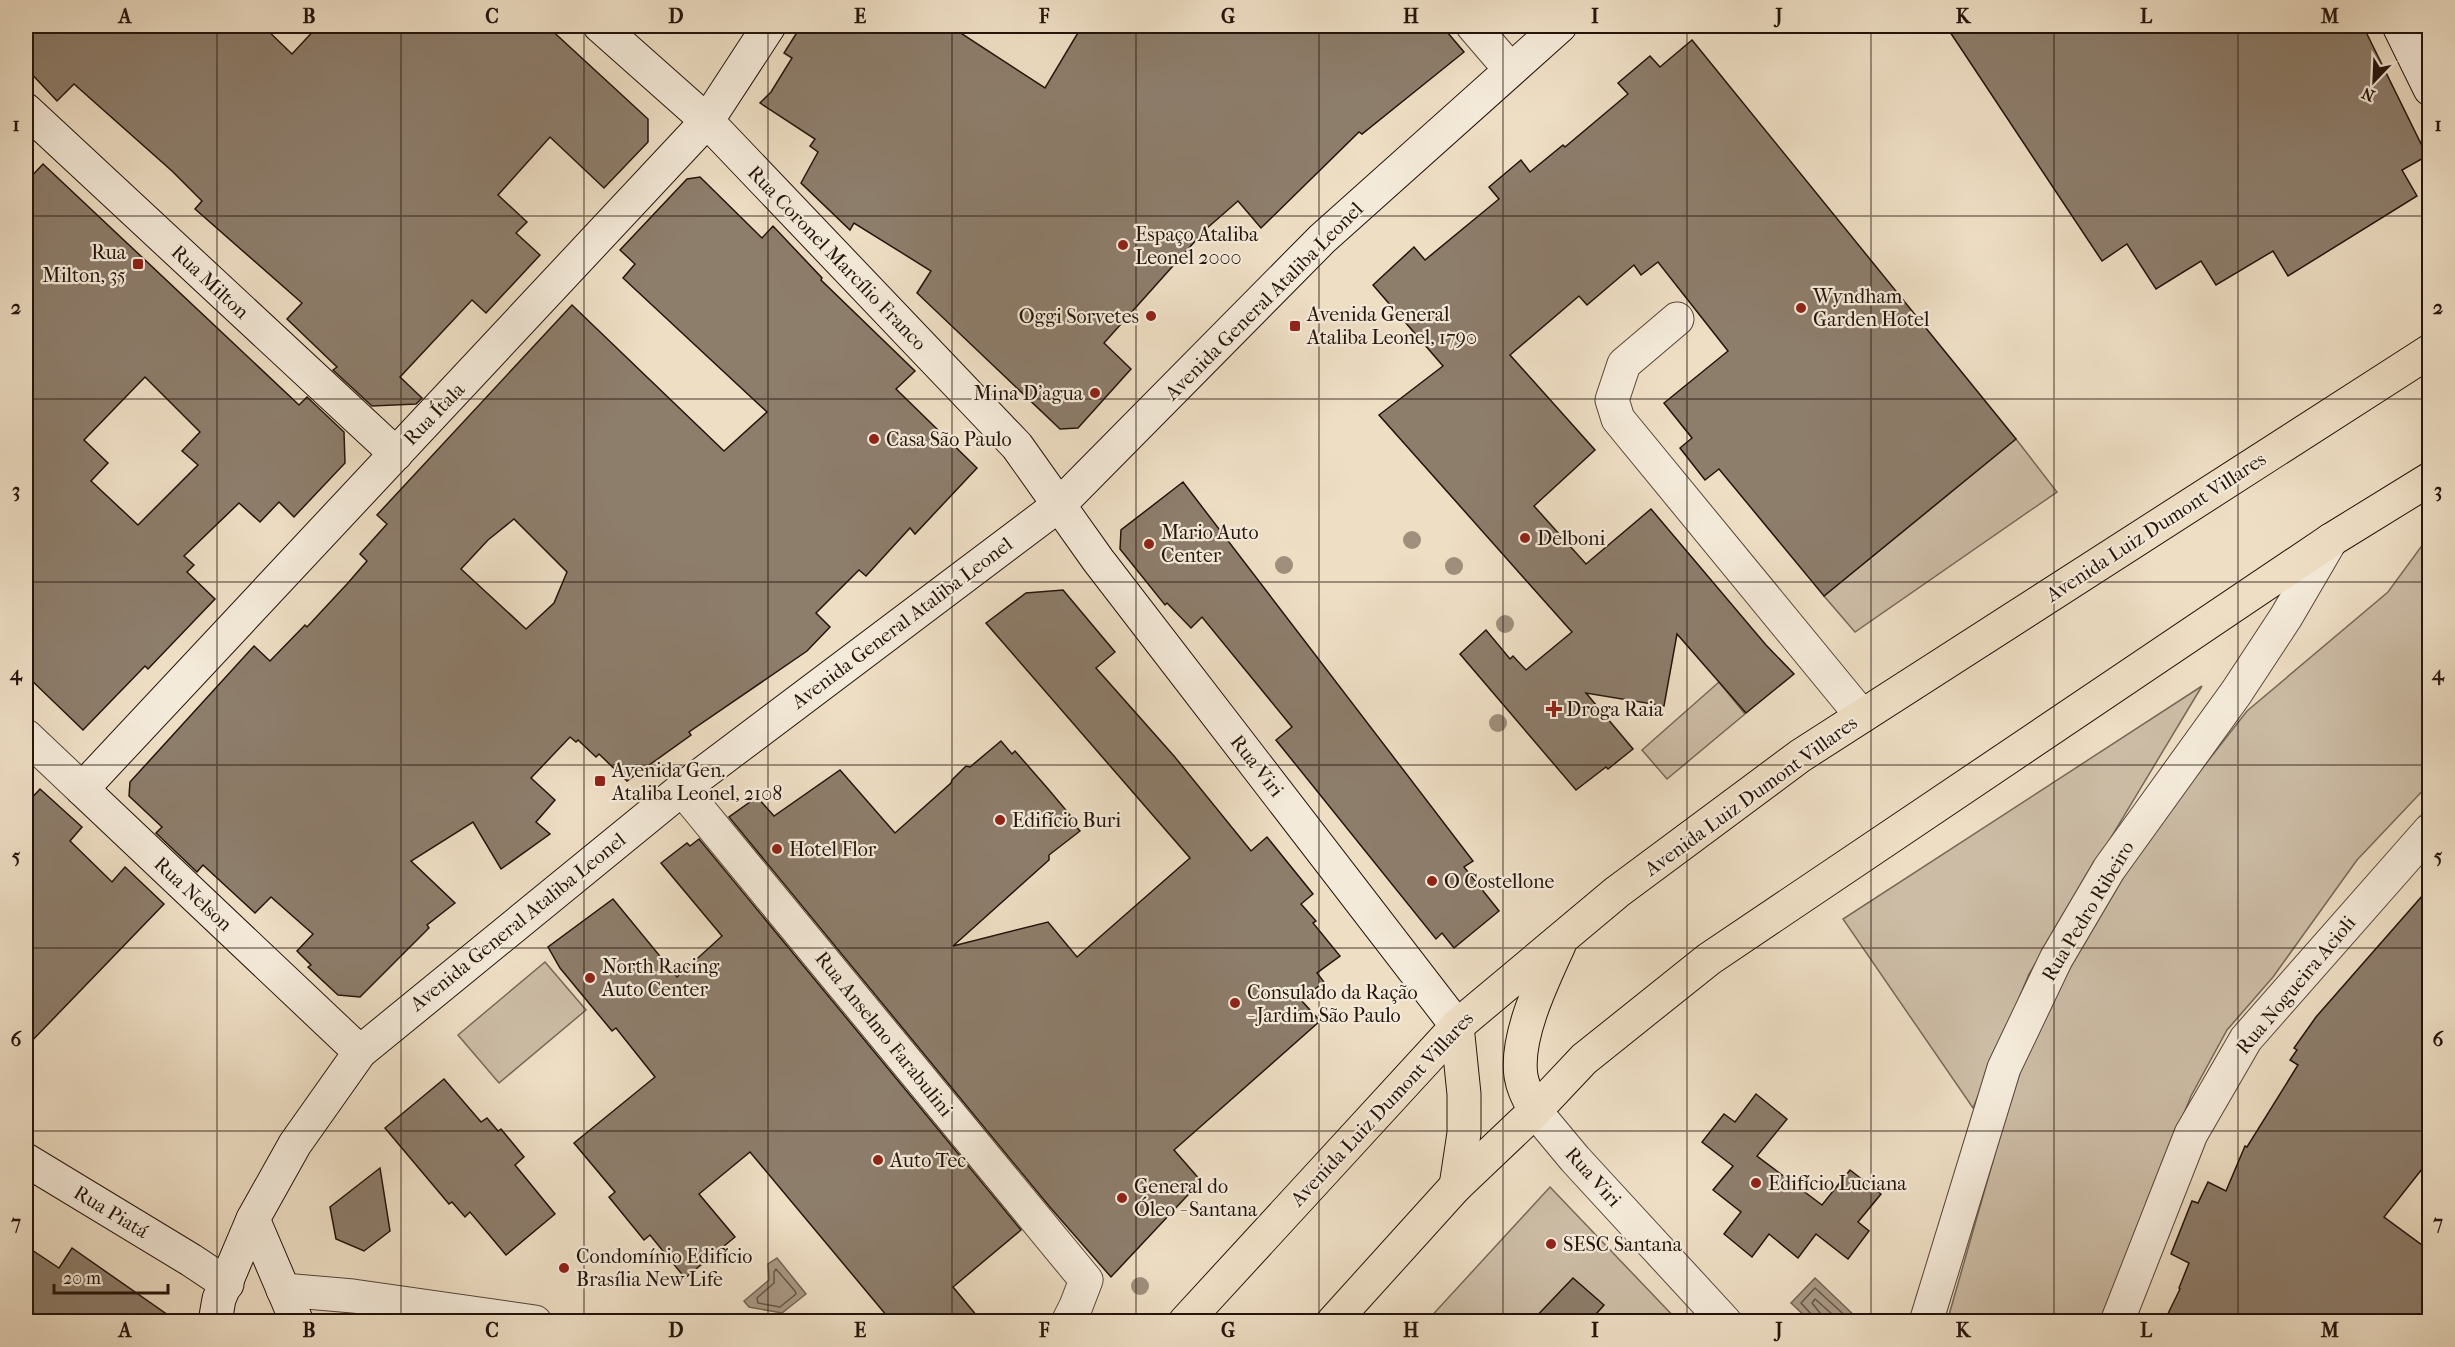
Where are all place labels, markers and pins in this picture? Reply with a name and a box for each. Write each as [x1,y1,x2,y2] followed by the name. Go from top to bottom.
[1135,223,1259,269] place label: Espaço Ataliba Leonel 2000
[1116,238,1130,252] marker: Espaço Ataliba Leonel 2000
[42,241,127,287] place label: Rua Milton, 35
[131,257,145,271] marker: Rua Milton, 35
[1812,285,1930,331] place label: Wyndham Garden Hotel
[1794,301,1808,315] marker: Wyndham Garden Hotel
[1306,303,1477,349] place label: Avenida General Ataliba Leonel, 1790
[1019,305,1139,328] place label: Oggi Sorvetes
[1144,309,1158,323] marker: Oggi Sorvetes
[1288,319,1302,333] marker: Avenida General Ataliba Leonel, 1790
[973,382,1084,405] place label: Mina D'agua
[1088,386,1102,400] marker: Mina D'agua
[886,428,1012,451] place label: Casa São Paulo
[867,432,881,446] marker: Casa São Paulo
[1161,521,1259,567] place label: Mario Auto Center
[1537,527,1606,550] place label: Delboni
[1518,531,1532,545] marker: Delboni
[1142,537,1156,551] marker: Mario Auto Center
[1566,698,1664,721] place label: Droga Raia
[1547,702,1561,716] marker: Droga Raia
[611,759,782,805] place label: Avenida Gen. Ataliba Leonel, 2108
[593,774,607,788] marker: Avenida Gen. Ataliba Leonel, 2108
[1012,809,1121,832] place label: Edifício Buri
[993,813,1007,827] marker: Edifício Buri
[789,838,877,861] place label: Hotel Flor
[770,842,784,856] marker: Hotel Flor
[1444,870,1555,893] place label: O Costellone
[1425,874,1439,888] marker: O Costellone
[601,955,719,1001] place label: North Racing Auto Center
[583,971,597,985] marker: North Racing Auto Center
[1247,981,1418,1027] place label: Consulado da Ração - Jardim São Paulo
[1228,996,1242,1010] marker: Consulado da Ração - Jardim São Paulo
[889,1149,966,1172] place label: Auto Tec
[871,1153,885,1167] marker: Auto Tec
[1768,1172,1907,1195] place label: Edifício Luciana
[1134,1175,1258,1221] place label: General do Óleo - Santana
[1749,1176,1763,1190] marker: Edifício Luciana
[1115,1191,1129,1205] marker: General do Óleo - Santana
[1563,1233,1683,1256] place label: SESC Santana
[1544,1237,1558,1251] marker: SESC Santana
[576,1245,752,1291] place label: Condomínio Edifício Brasília New Life
[557,1261,571,1275] marker: Condomínio Edifício Brasília New Life

